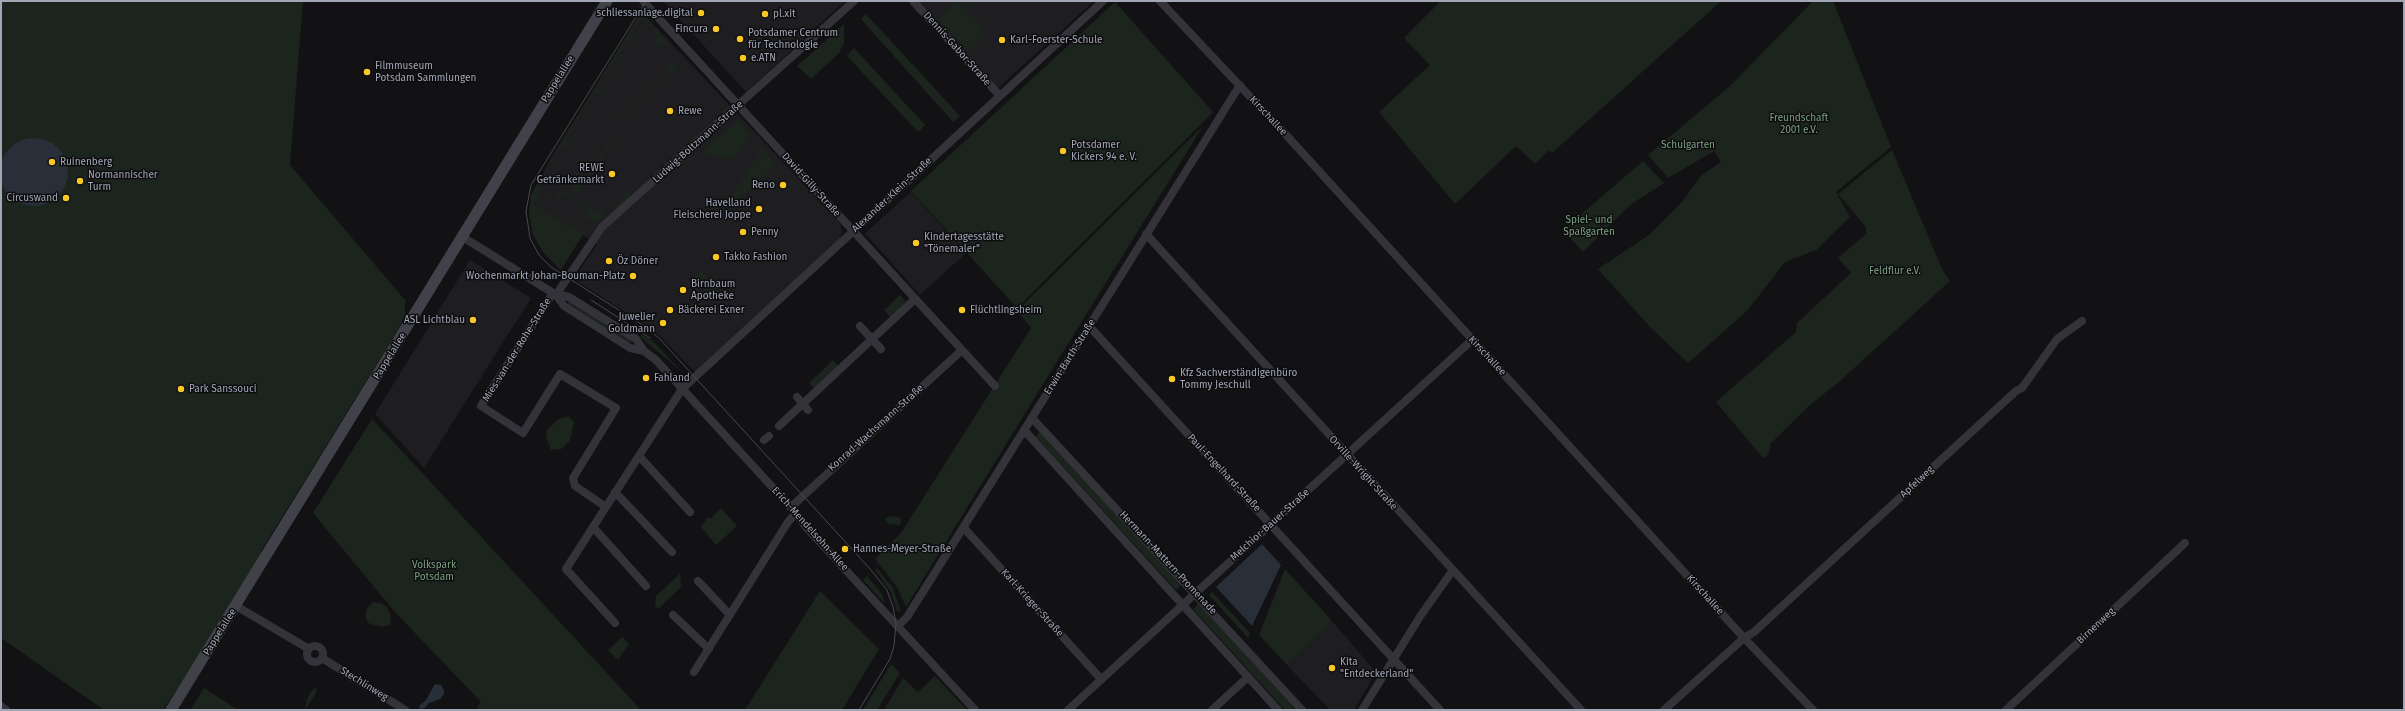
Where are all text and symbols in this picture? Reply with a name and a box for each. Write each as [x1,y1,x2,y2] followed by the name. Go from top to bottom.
[597,7,693,19] place label: schliessanlage.digital
[696,8,706,18] marker: schliessanlage.digital
[773,8,796,20] place label: pl.xit
[760,9,770,19] marker: pl.xit
[921,10,993,88] street label: Dennis-Gabor-Straße
[675,23,708,35] place label: Fincura
[711,24,721,34] marker: Fincura
[748,27,838,50] place label: Potsdamer Centrum für Technologie
[735,34,745,44] marker: Potsdamer Centrum für Technologie
[1010,34,1103,46] place label: Karl-Foerster-Schule
[997,35,1007,45] marker: Karl-Foerster-Schule
[751,52,776,64] place label: e.ATN
[539,53,577,105] street label: Pappelallee
[738,53,748,63] marker: e.ATN
[375,60,476,84] place label: Filmmuseum Potsdam Sammlungen
[362,67,372,77] marker: Filmmuseum Potsdam Sammlungen
[1247,94,1289,138] street label: Kirschallee
[650,98,746,186] street label: Ludwig-Boltzmann-Straße
[678,105,702,117] place label: Rewe
[665,106,675,116] marker: Rewe
[1770,112,1828,136] park label: Freundschaft 2001 e.V.
[1071,139,1137,162] place label: Potsdamer Kickers 94 e. V.
[1661,139,1715,151] park label: Schulgarten
[1058,146,1068,156] marker: Potsdamer Kickers 94 e. V.
[779,150,843,220] street label: David-Gilly-Straße
[850,155,934,235] street label: Alexander-Klein-Straße
[60,156,112,168] place label: Ruinenberg
[47,157,57,167] marker: Ruinenberg
[537,162,604,186] place label: REWE Getränkemarkt
[88,169,158,192] place label: Normannischer Turm
[607,169,617,179] marker: REWE Getränkemarkt
[75,176,85,186] marker: Normannischer Turm
[752,179,775,191] place label: Reno
[778,180,788,190] marker: Reno
[7,192,58,204] place label: Circuswand
[61,193,71,203] marker: Circuswand
[674,197,751,220] place label: Havelland Fleischerei Joppe
[754,204,764,214] marker: Havelland Fleischerei Joppe
[1563,214,1615,238] park label: Spiel- und Spaßgarten
[751,226,779,238] place label: Penny
[738,227,748,237] marker: Penny
[924,231,1004,254] place label: Kindertagesstätte "Tönemaler"
[911,238,921,248] marker: Kindertagesstätte "Tönemaler"
[724,251,787,263] place label: Takko Fashion
[711,252,721,262] marker: Takko Fashion
[617,255,658,267] place label: Öz Döner
[604,256,614,266] marker: Öz Döner
[1869,265,1921,277] park label: Feldflur e.V.
[466,270,625,282] place label: Wochenmarkt Johan-Bouman-Platz
[628,271,638,281] marker: Wochenmarkt Johan-Bouman-Platz
[691,278,735,302] place label: Birnbaum Apotheke
[678,285,688,295] marker: Birnbaum Apotheke
[480,296,554,404] street label: Mies-van-der-Rohe-Straße
[678,304,745,316] place label: Bäckerei Exner
[970,304,1042,316] place label: Flüchtlingsheim
[665,305,675,315] marker: Bäckerei Exner
[957,305,967,315] marker: Flüchtlingsheim
[608,311,655,334] place label: Juwelier Goldmann
[404,314,465,326] place label: ASL Lichtblau
[468,315,478,325] marker: ASL Lichtblau
[1042,317,1098,397] street label: Erwin-Barth-Straße
[658,318,668,328] marker: Juwelier Goldmann
[371,330,409,382] street label: Pappelallee
[1466,334,1508,378] street label: Kirschallee
[1180,367,1297,390] place label: Kfz Sachverständigenbüro Tommy Jeschull
[654,372,690,384] place label: Fahland
[641,373,651,383] marker: Fahland
[1167,374,1177,384] marker: Kfz Sachverständigenbüro Tommy Jeschull
[826,382,926,474] street label: Konrad-Wachsmann-Straße
[189,383,257,395] place label: Park Sanssouci
[176,384,186,394] marker: Park Sanssouci
[1185,432,1263,514] street label: Paul-Engelhard-Straße
[1326,433,1400,513] street label: Orville-Wright-Straße
[1898,464,1936,500] street label: Apfelweg
[769,485,851,573] street label: Erich-Mendelsohn-Allee
[1228,486,1312,564] street label: Melchior-Bauer-Straße
[1117,509,1219,617] street label: Hermann-Mattern-Promenade
[853,543,951,555] place label: Hannes-Meyer-Straße
[840,544,850,554] marker: Hannes-Meyer-Straße
[412,559,456,582] park label: Volkspark Potsdam
[998,567,1066,639] street label: Karl-Krieger-Straße
[1684,572,1726,618] street label: Kirschallee
[2074,605,2118,647] street label: Birnenweg
[201,606,239,658] street label: Pappelallee
[1340,656,1413,680] place label: Kita "Entdeckerland"
[1327,663,1337,673] marker: Kita "Entdeckerland"
[338,664,390,704] street label: Stechlinweg

